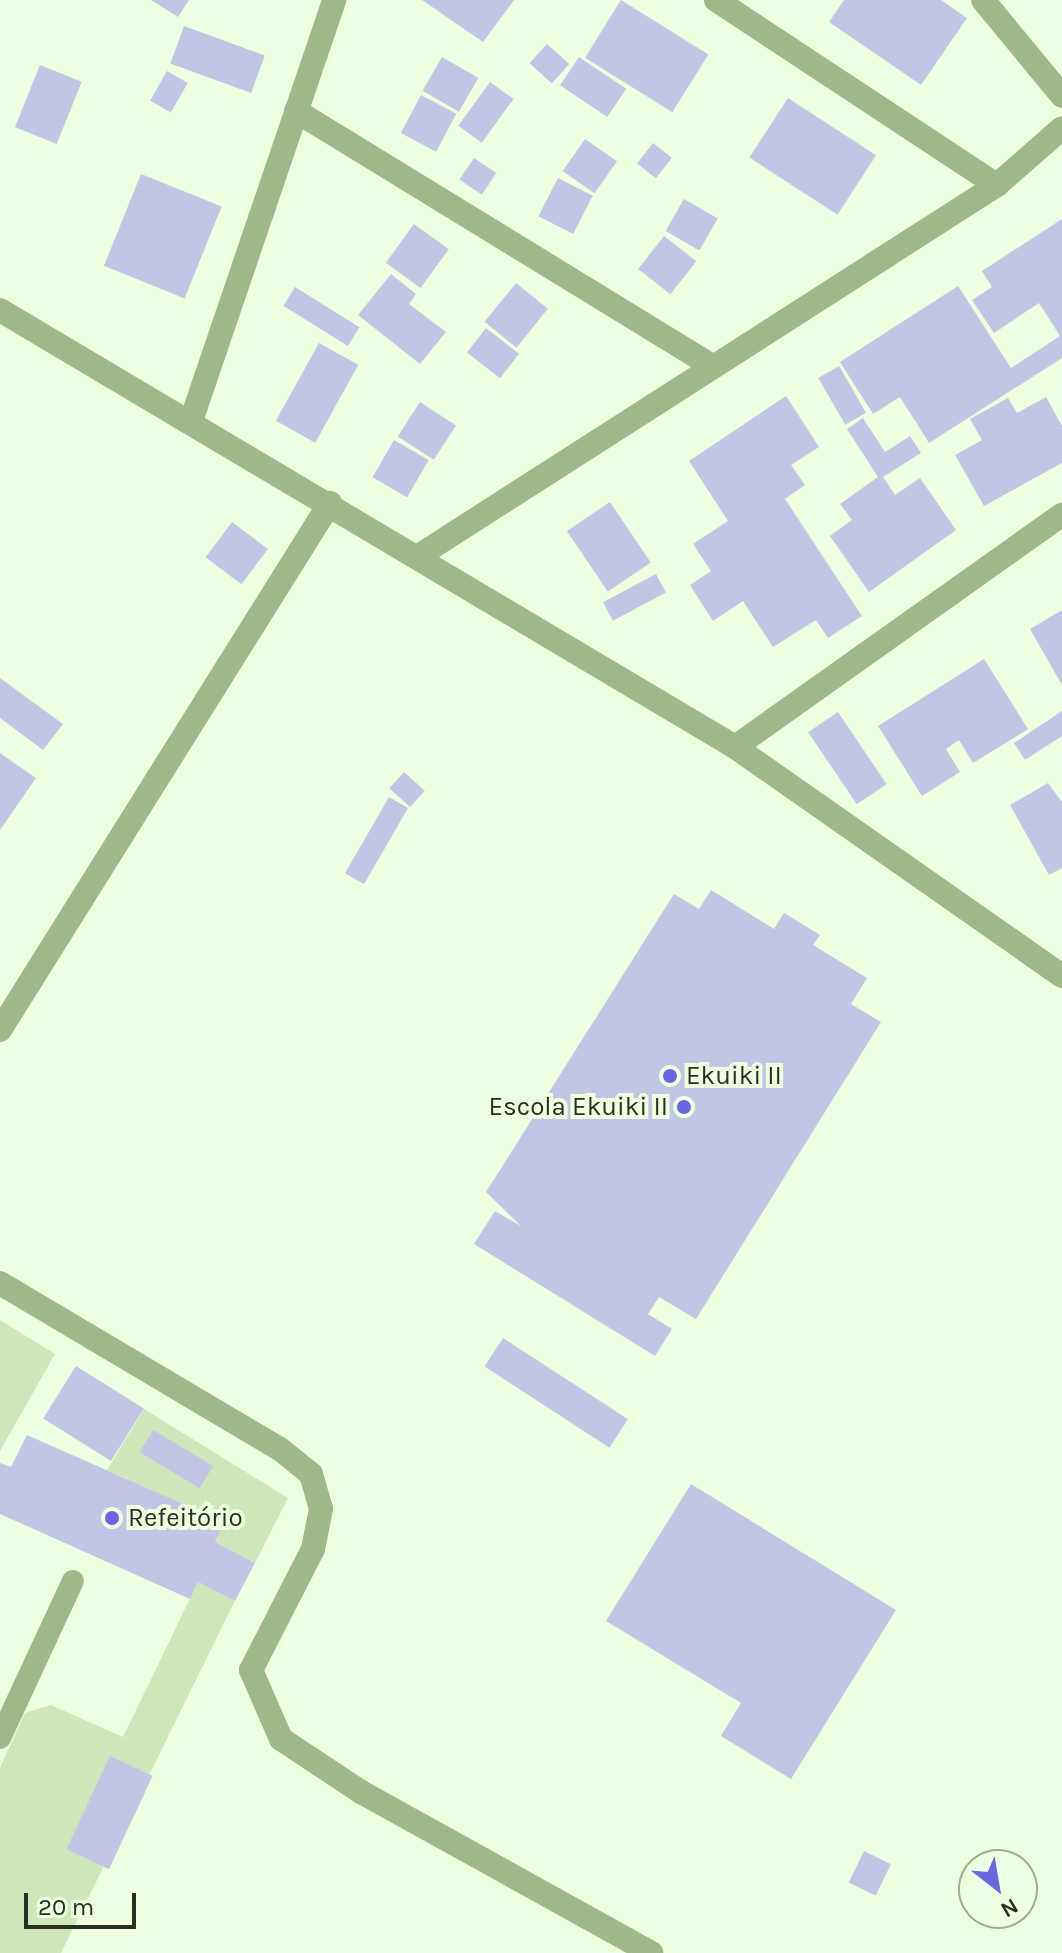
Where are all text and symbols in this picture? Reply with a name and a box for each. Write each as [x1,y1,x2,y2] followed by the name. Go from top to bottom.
[686,1060,782,1092] place label: Ekuiki II
[661,1067,679,1085] marker: Ekuiki II
[488,1091,668,1123] place label: Escola Ekuiki II
[675,1098,693,1116] marker: Escola Ekuiki II
[128,1502,243,1534] place label: Refeitório
[103,1509,121,1527] marker: Refeitório
[958,1849,1038,1929] north arrow
[28,1877,140,1927] scale bar
[38,1893,94,1921] text: 20 m
[996,1893,1023,1923] text: N

